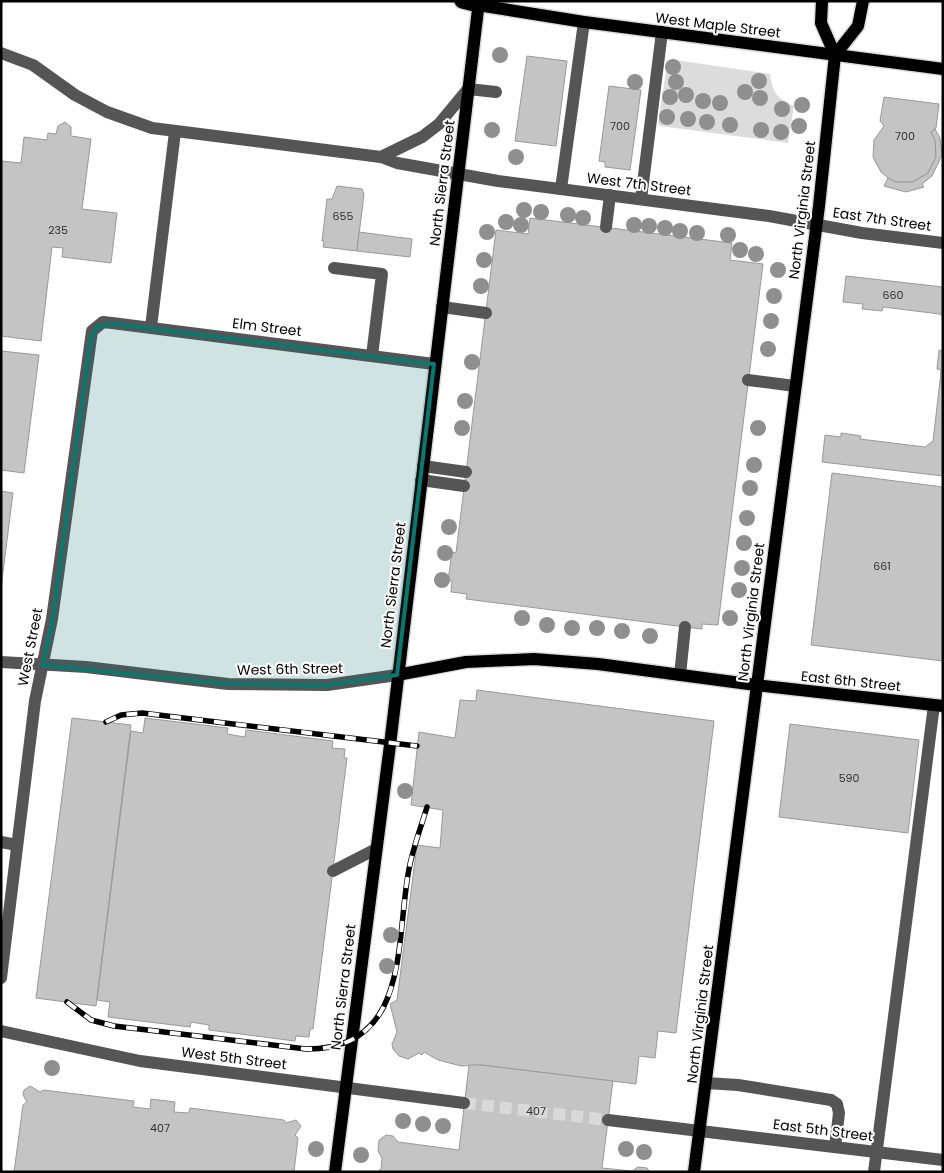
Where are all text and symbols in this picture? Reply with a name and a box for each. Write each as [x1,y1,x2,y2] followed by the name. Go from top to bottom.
[654,7,782,43] street label: West Maple Street
[610,118,630,134] house number: 700
[424,119,460,247] street label: North Sierra Street
[895,128,915,144] house number: 700
[784,140,820,280] street label: North Virginia Street
[586,168,692,200] street label: West 7th Street
[831,202,933,236] street label: East 7th Street
[333,208,353,224] house number: 655
[48,222,68,238] house number: 235
[883,287,904,303] house number: 660
[231,313,303,341] street label: Elm Street
[375,521,411,649] street label: North Sierra Street
[733,542,769,682] street label: North Virginia Street
[873,558,891,574] house number: 661
[13,606,47,688] street label: West Street
[237,658,343,680] street label: West 6th Street
[800,666,902,696] street label: East 6th Street
[839,770,859,786] house number: 590
[325,923,361,1051] street label: North Sierra Street
[682,944,718,1084] street label: North Virginia Street
[180,1042,288,1074] street label: West 5th Street
[526,1103,546,1119] house number: 407
[772,1114,874,1146] street label: East 5th Street
[150,1120,170,1136] house number: 407

